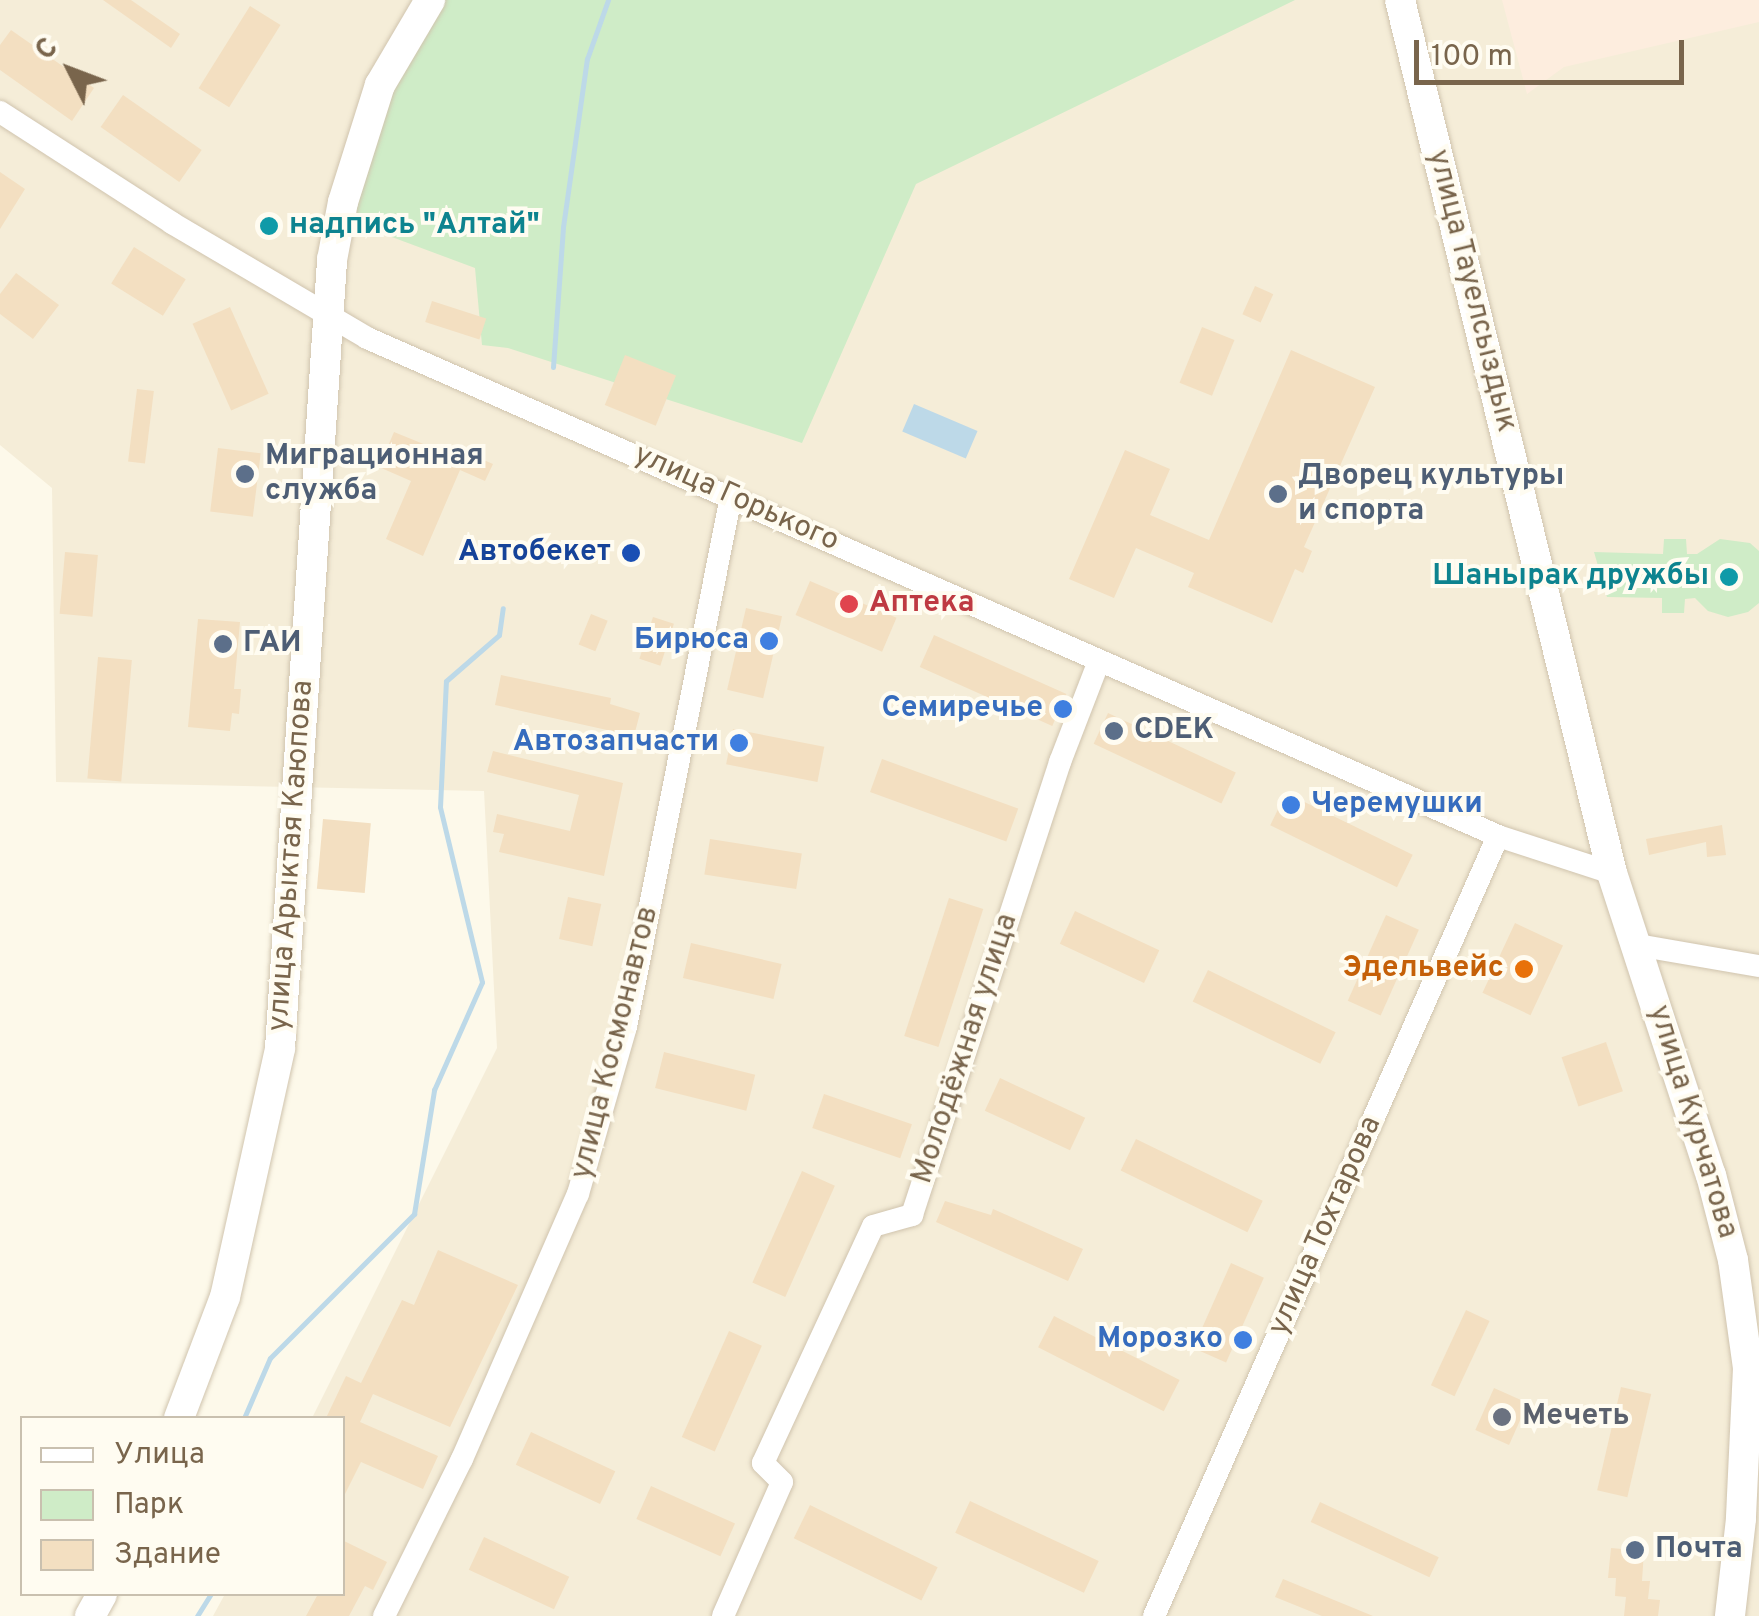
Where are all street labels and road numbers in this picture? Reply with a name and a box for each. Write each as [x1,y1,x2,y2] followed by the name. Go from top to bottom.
[1418,146,1524,436] street label: улица Тауелсыздык
[628,438,844,560] street label: улица Горького
[262,679,322,1033] street label: улица Арыктая Каюпова
[565,903,667,1183] street label: улица Космонавтов
[905,909,1027,1189] street label: Молодёжная улица
[1639,1001,1745,1243] street label: улица Курчатова
[1261,1110,1391,1342] street label: улица Тохтарова

